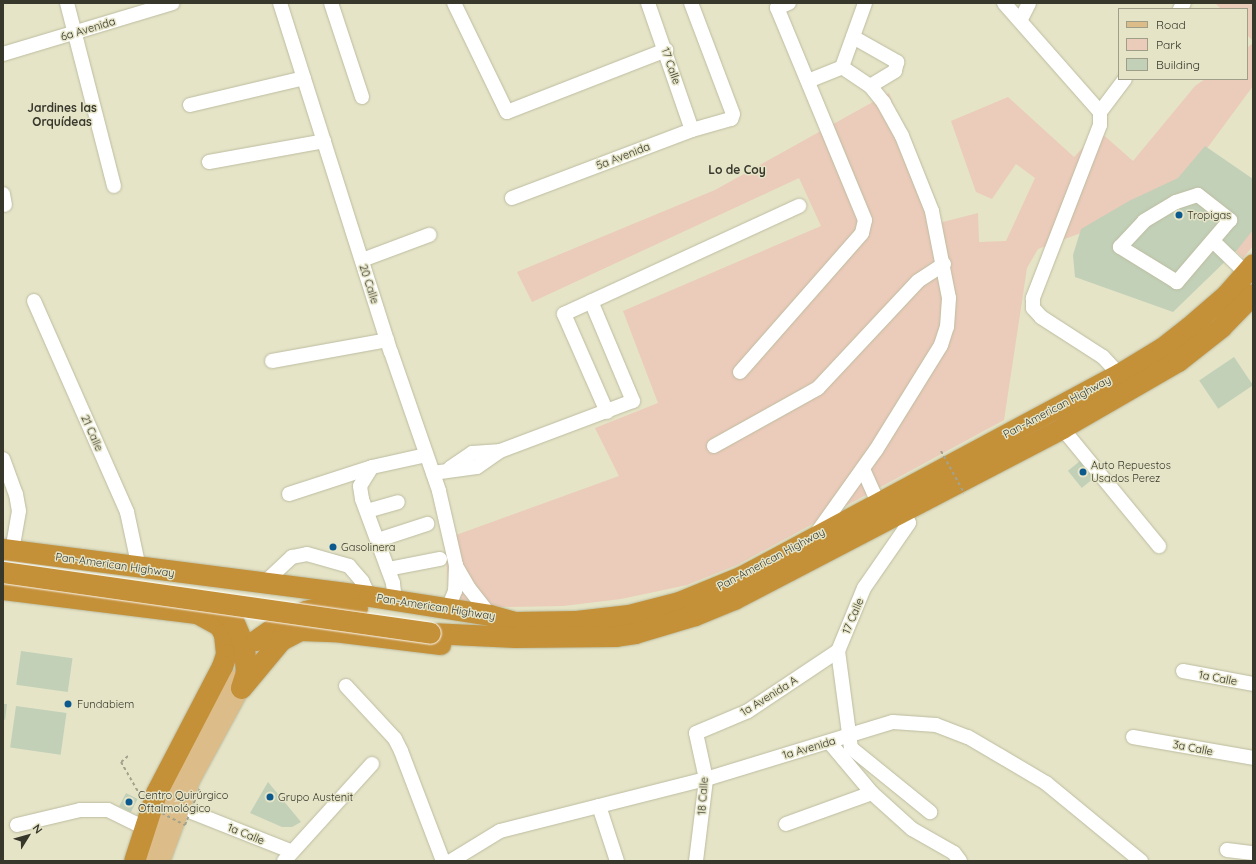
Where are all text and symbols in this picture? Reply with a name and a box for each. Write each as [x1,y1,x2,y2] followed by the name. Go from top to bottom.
[1118,8,1248,80] legend
[59,14,117,44] street label: 6a Avenida
[1156,17,1186,32] text: Road
[1156,37,1181,52] text: Park
[659,46,683,86] street label: 17 Calle
[1156,57,1200,72] text: Building
[27,101,97,129] district label: Jardines las Orquídeas
[594,140,652,172] street label: 5a Avenida
[708,163,766,177] district label: Lo de Coy
[1187,208,1231,222] place label: Tropigas
[1174,210,1184,220] marker: Tropigas
[356,263,382,305] street label: 20 Calle
[1001,373,1113,441] street label: Pan-American Highway
[78,413,106,453] street label: 21 Calle
[1091,459,1171,485] place label: Auto Repuestos Usados Perez
[1078,467,1088,477] marker: Auto Repuestos Usados Perez
[715,525,827,593] street label: Pan-American Highway
[341,540,395,554] place label: Gasolinera
[328,542,338,552] marker: Gasolinera
[55,550,175,580] street label: Pan-American Highway
[376,591,496,623] street label: Pan-American Highway
[840,596,866,636] street label: 17 Calle
[1198,668,1238,688] street label: 1a Calle
[738,673,800,719] street label: 1a Avenida A
[77,697,134,711] place label: Fundabiem
[62,698,74,710] marker: Fundabiem
[781,734,837,762] street label: 1a Avenida
[1172,738,1214,758] street label: 3a Calle
[695,777,711,815] street label: 18 Calle
[138,789,228,815] place label: Centro Quirúrgico Oftalmológico
[278,790,353,804] place label: Grupo Austenit
[265,792,275,802] marker: Grupo Austenit
[123,796,135,808] marker: Centro Quirúrgico Oftalmológico
[8,816,48,856] north arrow
[30,821,46,836] text: N
[226,821,266,847] street label: 1a Calle

